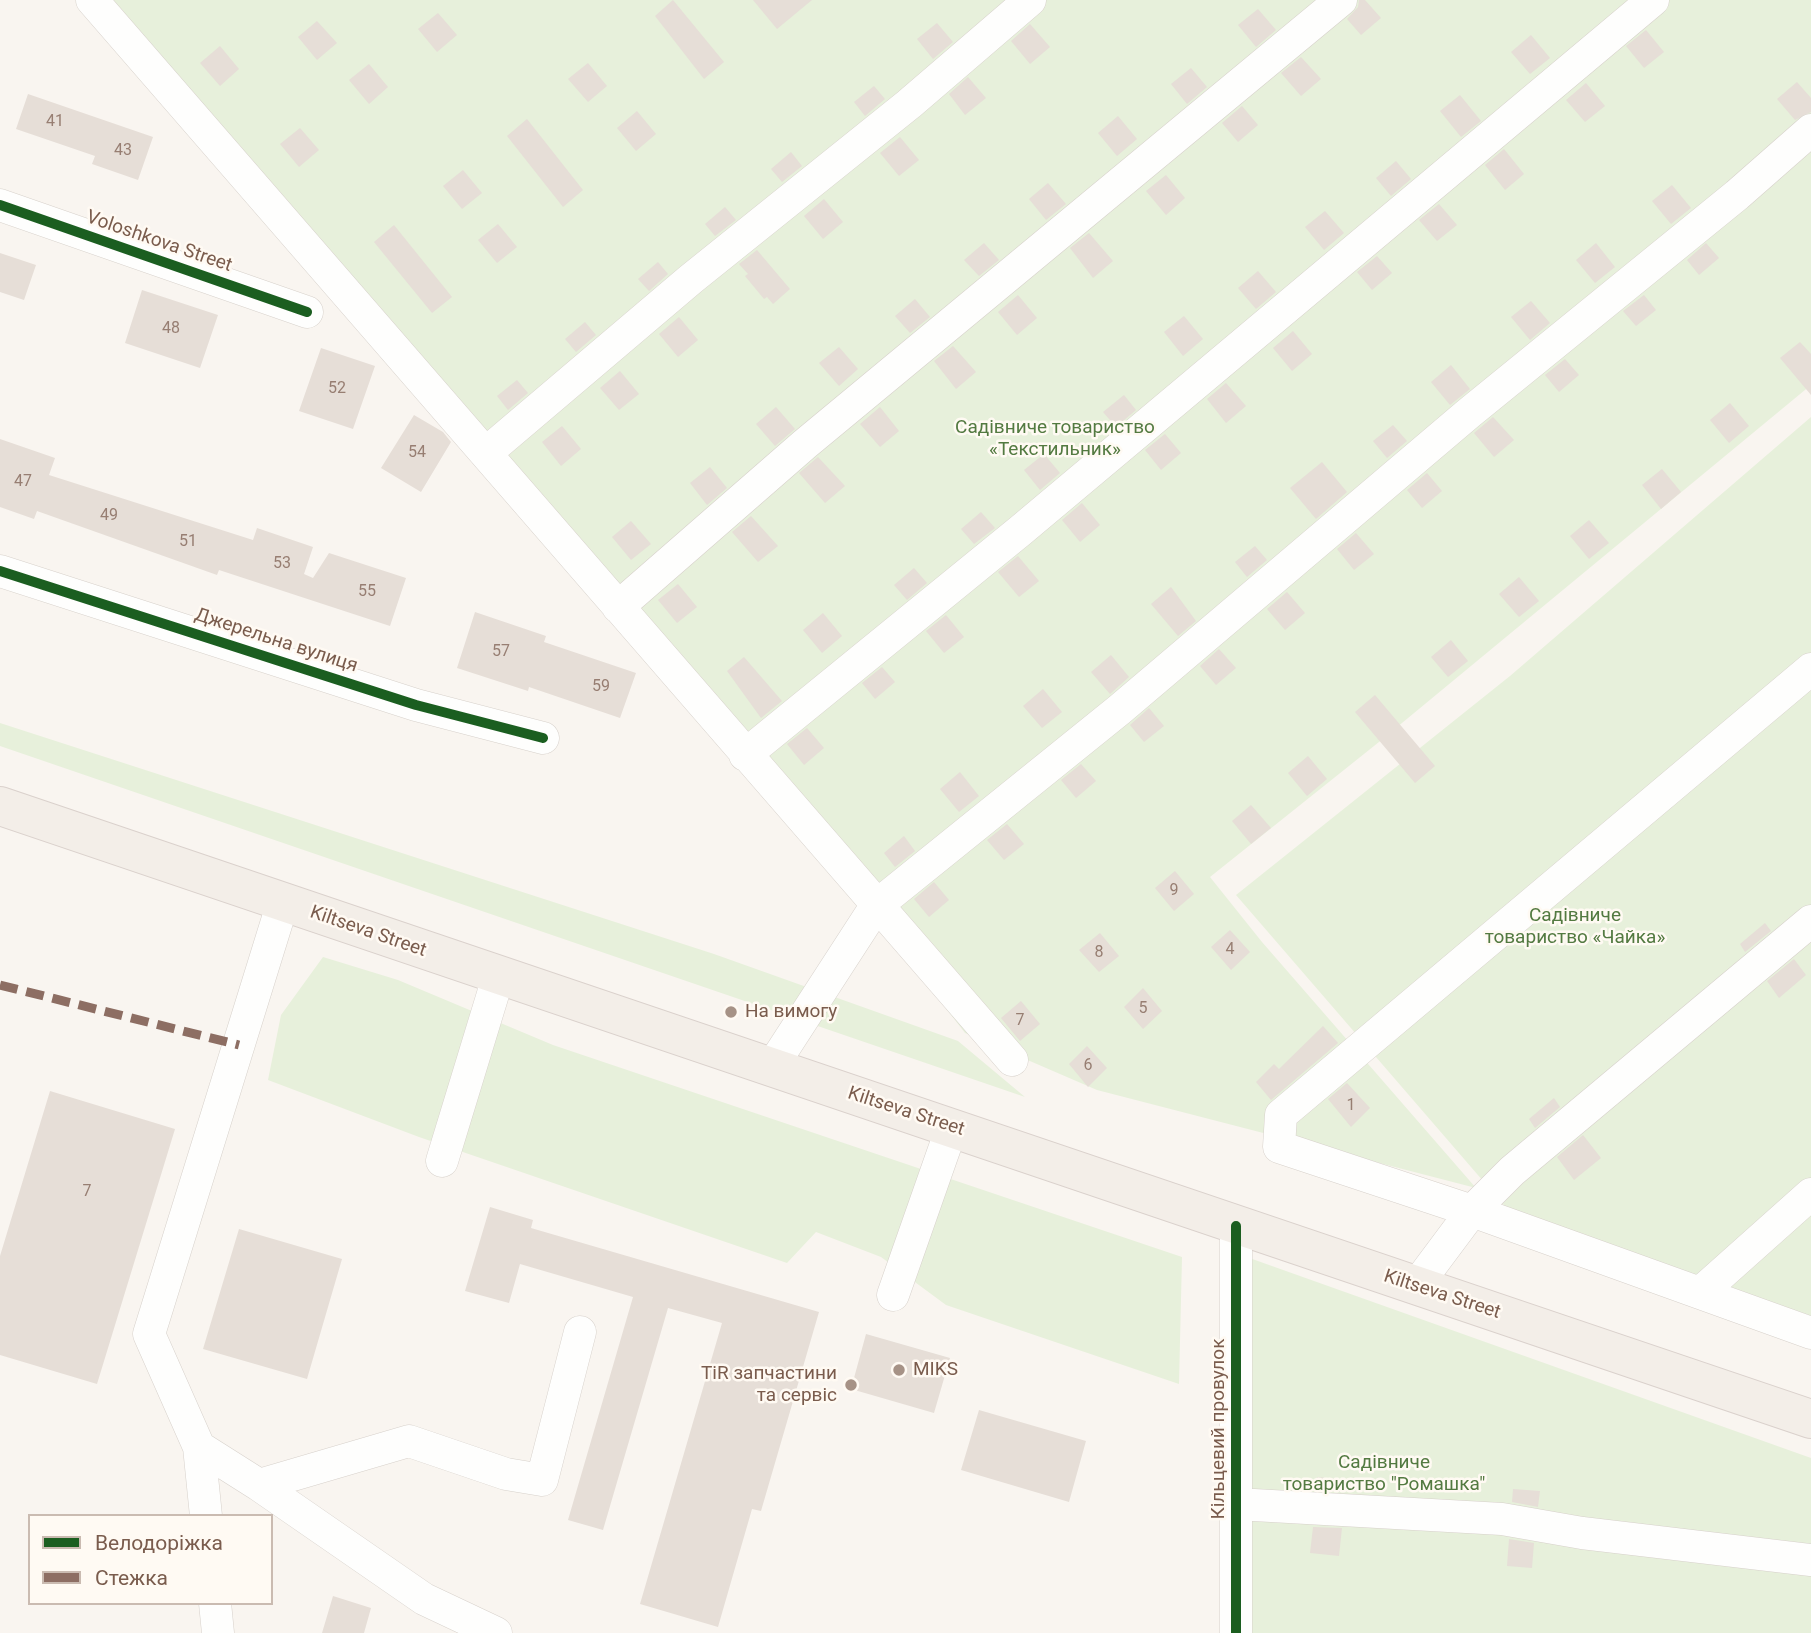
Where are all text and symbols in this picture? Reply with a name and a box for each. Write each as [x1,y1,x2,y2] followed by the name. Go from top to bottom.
[46,112,64,132] house number: 41
[114,141,132,161] house number: 43
[83,206,235,278] street label: Voloshkova Street
[162,319,180,339] house number: 48
[328,379,346,399] house number: 52
[955,417,1155,461] park label: Садівниче товариство «Текстильник»
[408,443,426,463] house number: 54
[14,472,32,492] house number: 47
[100,506,118,526] house number: 49
[179,532,197,552] house number: 51
[273,554,291,574] house number: 53
[358,582,376,602] house number: 55
[192,604,360,678] street label: Джерельна вулиця
[492,642,510,662] house number: 57
[592,677,610,697] house number: 59
[1170,881,1178,901] house number: 9
[307,901,429,963] street label: Kiltseva Street
[1485,905,1665,949] park label: Садівниче товариство «Чайка»
[1226,940,1234,960] house number: 4
[1095,943,1103,963] house number: 8
[1139,999,1147,1019] house number: 5
[745,1001,837,1023] place label: На вимогу
[723,1004,739,1020] marker: На вимогу
[1016,1011,1024,1031] house number: 7
[1084,1056,1092,1076] house number: 6
[845,1082,967,1142] street label: Kiltseva Street
[1347,1096,1355,1116] house number: 1
[83,1182,91,1202] house number: 7
[1381,1265,1503,1325] street label: Kiltseva Street
[1208,1339,1230,1519] street label: Кільцевий провулок
[913,1359,958,1381] place label: MIKS
[891,1362,907,1378] marker: MIKS
[701,1363,837,1407] place label: TiR запчастини та сервіс
[843,1377,859,1393] marker: TiR запчастини та сервіс
[1283,1452,1485,1496] park label: Садівниче товариство "Ромашка"
[28,1514,273,1605] legend
[95,1531,223,1555] text: Велодоріжка
[95,1566,168,1590] text: Стежка

